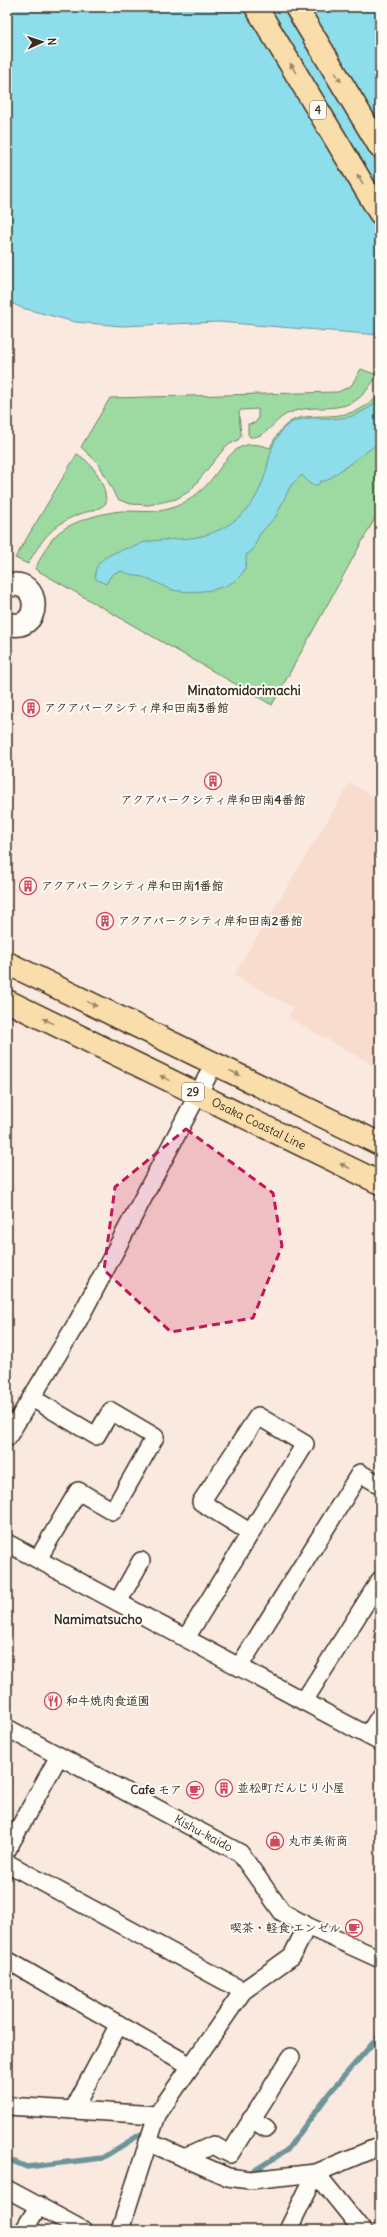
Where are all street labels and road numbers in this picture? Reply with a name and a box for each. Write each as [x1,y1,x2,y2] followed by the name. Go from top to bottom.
[310,101,326,119] road number: 4
[182,1083,204,1101] road number: 29
[209,1094,309,1153] street label: Osaka Coastal Line
[172,1811,236,1855] street label: Kishu-kaido

